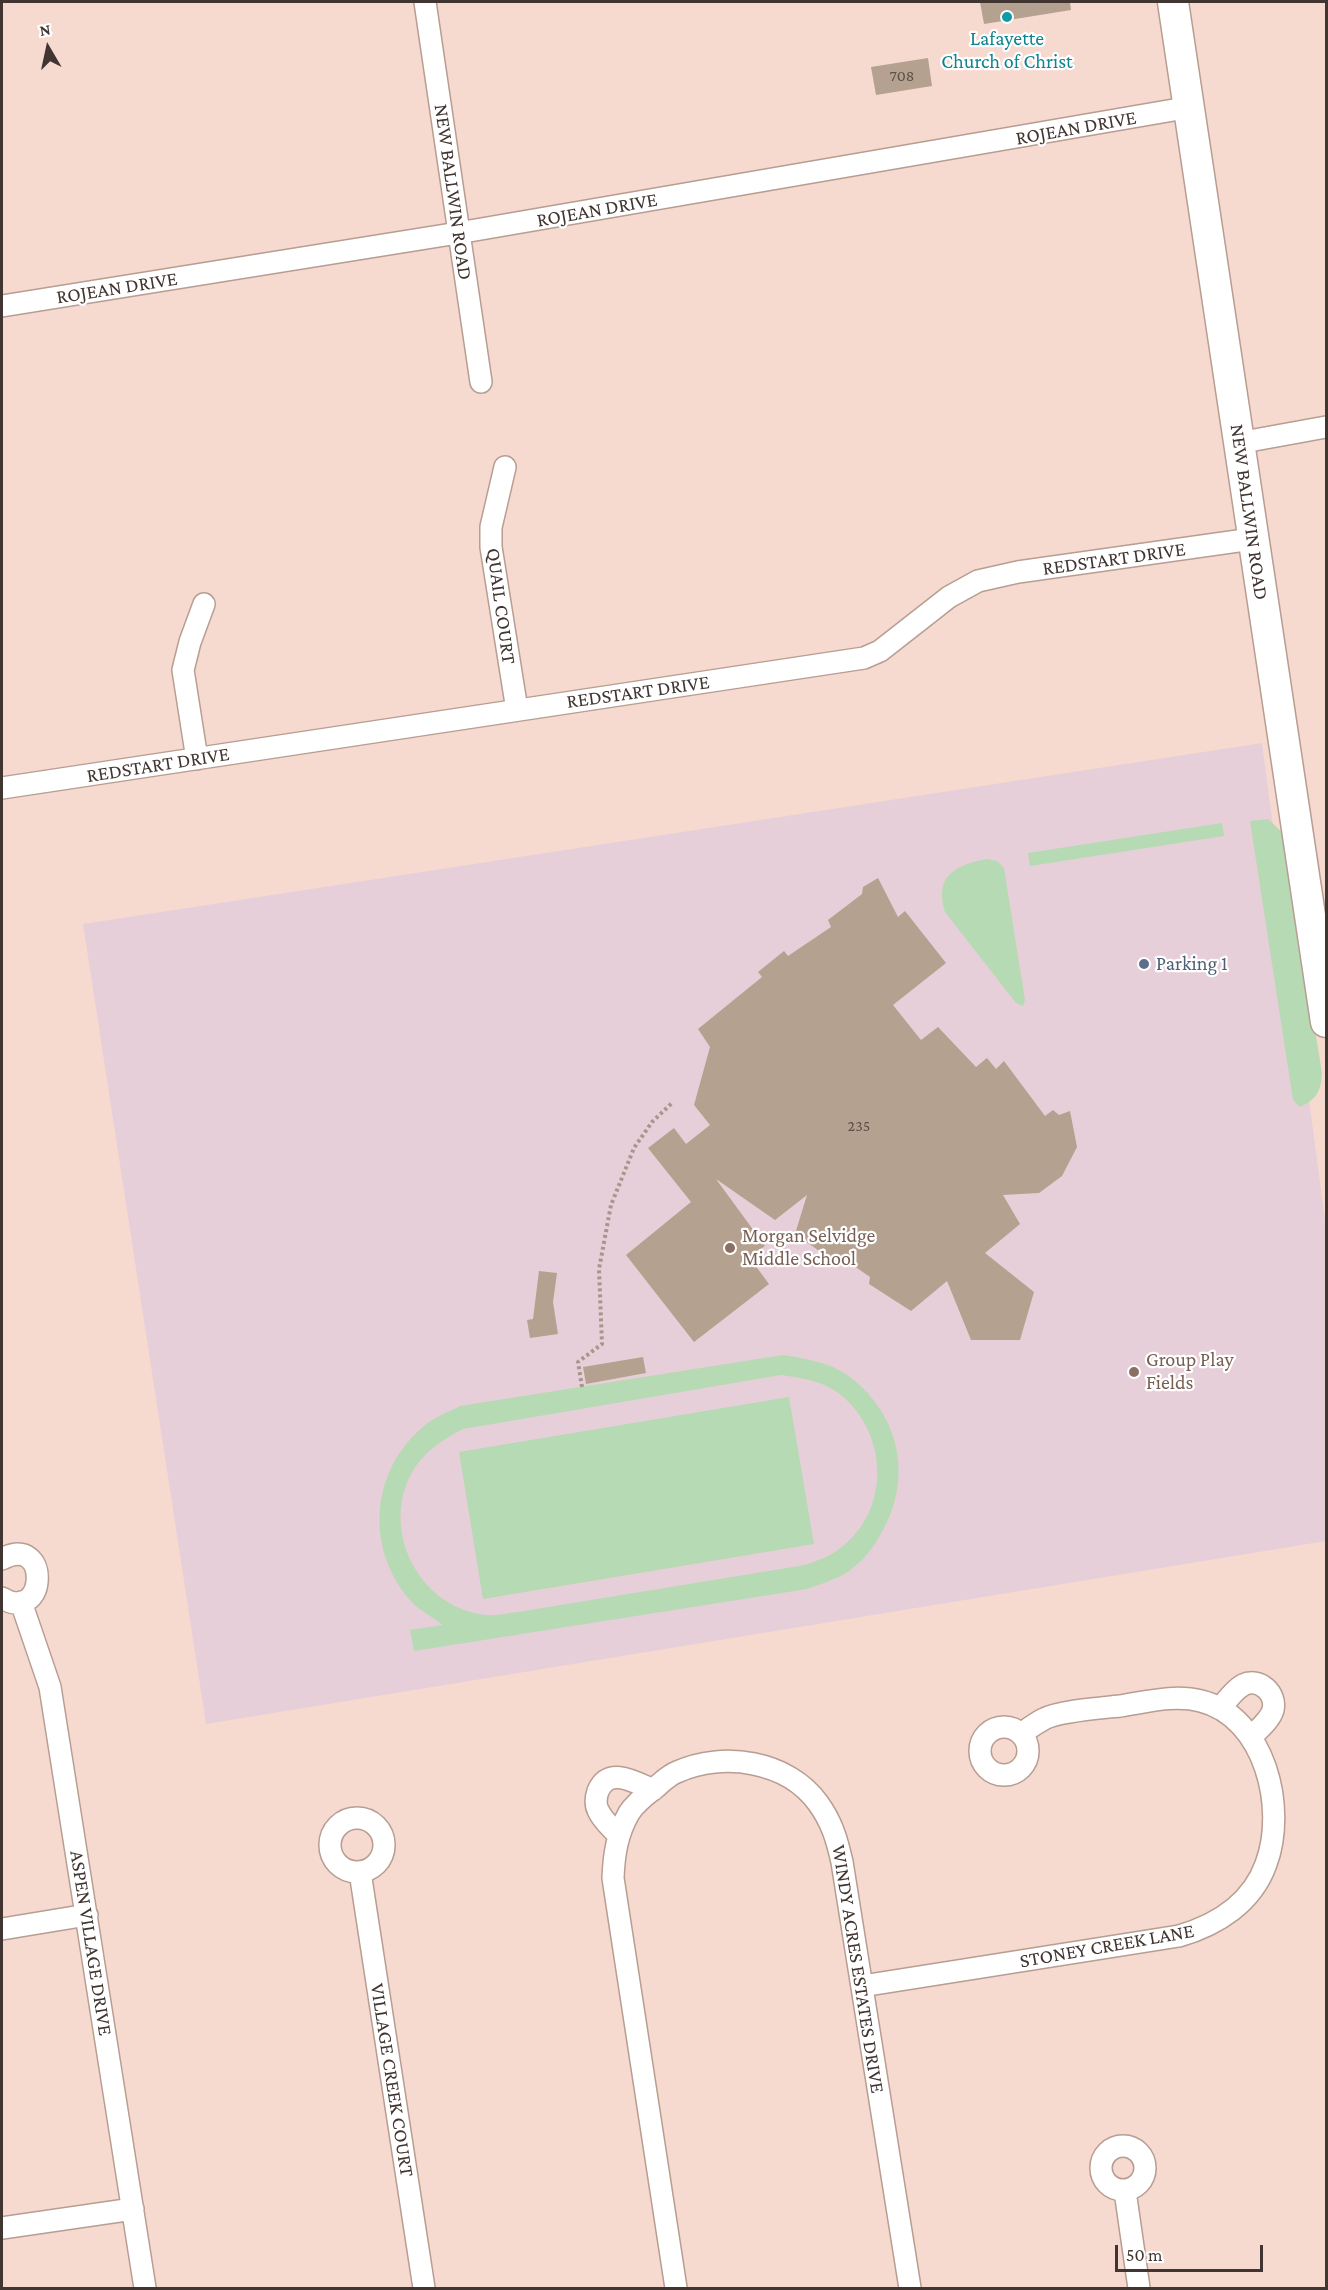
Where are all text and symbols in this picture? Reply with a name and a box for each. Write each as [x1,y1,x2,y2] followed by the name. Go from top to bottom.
[1000,10,1014,24] marker: Lafayette Church of Christ
[18,18,78,78] north arrow
[38,20,52,39] text: N
[941,27,1073,74] place label: Lafayette Church of Christ
[890,66,914,86] house number: 708
[429,103,477,281] street label: NEW BALLWIN ROAD
[1014,106,1138,150] street label: ROJEAN DRIVE
[535,188,659,232] street label: ROJEAN DRIVE
[55,267,179,309] street label: ROJEAN DRIVE
[1225,423,1273,601] street label: NEW BALLWIN ROAD
[1041,537,1187,581] street label: REDSTART DRIVE
[481,547,521,665] street label: QUAIL COURT
[565,670,711,714] street label: REDSTART DRIVE
[85,742,231,788] street label: REDSTART DRIVE
[1156,952,1228,976] place label: Parking 1
[1137,957,1151,971] marker: Parking 1
[848,1116,870,1136] house number: 235
[742,1224,875,1271] place label: Morgan Selvidge Middle School
[723,1241,737,1255] marker: Morgan Selvidge Middle School
[1146,1348,1234,1395] place label: Group Play Fields
[1127,1365,1141,1379] marker: Group Play Fields
[826,1843,890,2095] street label: WINDY ACRES ESTATES DRIVE
[65,1849,117,2037] street label: ASPEN VILLAGE DRIVE
[1018,1919,1196,1973] street label: STONEY CREEK LANE
[365,1982,419,2178] street label: VILLAGE CREEK COURT
[1118,2233,1266,2271] scale bar
[1126,2245,1163,2265] text: 50 m

